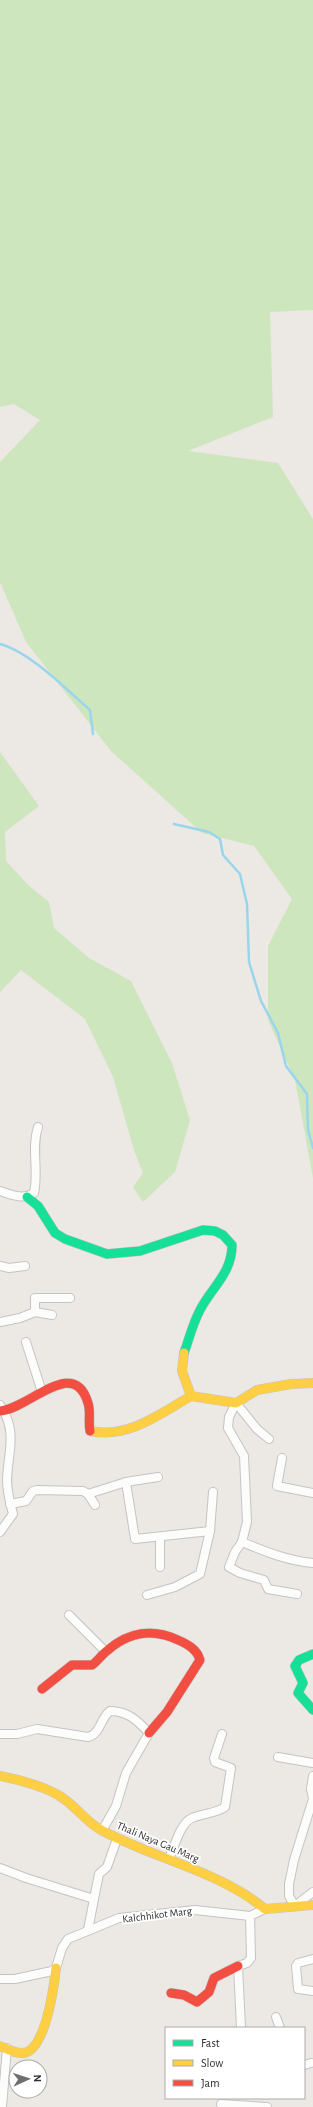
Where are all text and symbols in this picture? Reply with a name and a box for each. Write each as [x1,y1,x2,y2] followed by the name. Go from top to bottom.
[115,1820,201,1865] street label: Thali Naya Gau Marg
[122,1905,193,1925] street label: Kalchhikot Marg
[165,2027,305,2099] legend
[201,2037,220,2049] text: Fast
[201,2057,223,2069] text: Slow
[8,2059,48,2099] north arrow
[32,2074,43,2083] text: N
[201,2077,220,2089] text: Jam

